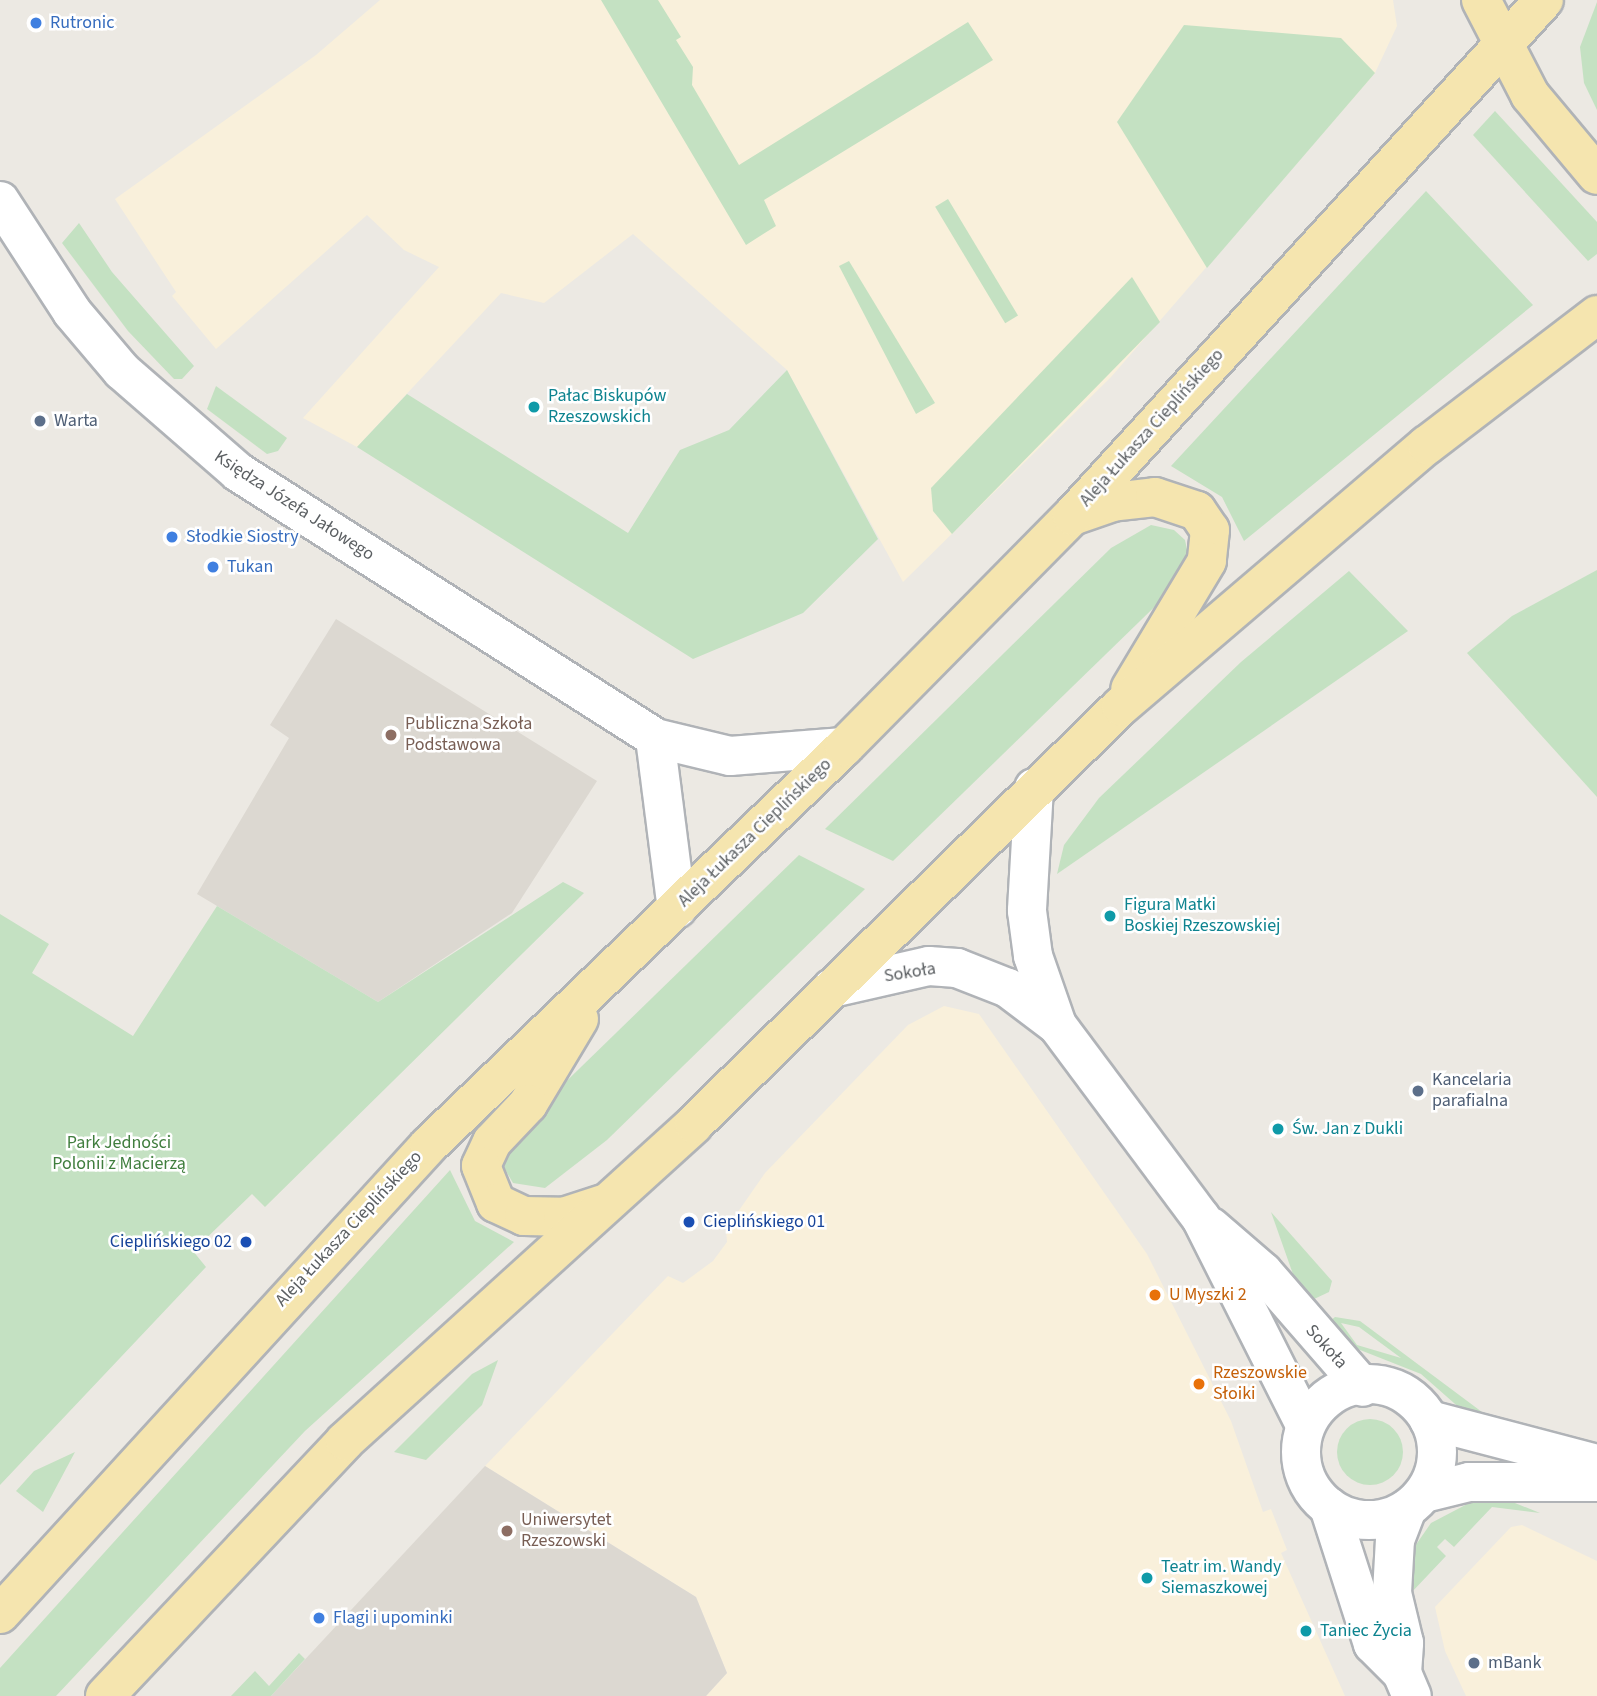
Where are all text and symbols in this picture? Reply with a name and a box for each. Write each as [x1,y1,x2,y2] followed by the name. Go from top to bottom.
[50,12,114,34] place label: Rutronic
[28,15,44,31] marker: Rutronic
[1075,345,1229,511] street label: Aleja Łukasza Cieplińskiego
[548,386,666,428] place label: Pałac Biskupów Rzeszowskich
[526,399,542,415] marker: Pałac Biskupów Rzeszowskich
[54,410,98,432] place label: Warta
[32,413,48,429] marker: Warta
[210,446,378,566] street label: Księdza Józefa Jałowego
[186,526,299,548] place label: Słodkie Siostry
[164,529,180,545] marker: Słodkie Siostry
[227,556,273,578] place label: Tukan
[205,559,221,575] marker: Tukan
[405,714,532,756] place label: Publiczna Szkoła Podstawowa
[383,727,399,743] marker: Publiczna Szkoła Podstawowa
[674,754,836,912] street label: Aleja Łukasza Cieplińskiego
[1124,895,1281,937] place label: Figura Matki Boskiej Rzeszowskiej
[1102,908,1118,924] marker: Figura Matki Boskiej Rzeszowskiej
[883,958,937,988] street label: Sokoła
[1432,1070,1512,1112] place label: Kancelaria parafialna
[1410,1083,1426,1099] marker: Kancelaria parafialna
[1292,1118,1403,1140] place label: Św. Jan z Dukli
[1270,1121,1286,1137] marker: Św. Jan z Dukli
[52,1133,186,1176] park label: Park Jedności Polonii z Macierzą
[271,1147,427,1311] street label: Aleja Łukasza Cieplińskiego
[703,1211,825,1233] place label: Cieplińskiego 01
[681,1214,697,1230] marker: Cieplińskiego 01
[110,1231,232,1253] place label: Cieplińskiego 02
[238,1234,254,1250] marker: Cieplińskiego 02
[1169,1284,1247,1306] place label: U Myszki 2
[1147,1287,1163,1303] marker: U Myszki 2
[1301,1320,1351,1374] street label: Sokoła
[1213,1363,1307,1406] place label: Rzeszowskie Słoiki
[1191,1376,1207,1392] marker: Rzeszowskie Słoiki
[521,1510,611,1552] place label: Uniwersytet Rzeszowski
[499,1523,515,1539] marker: Uniwersytet Rzeszowski
[1161,1557,1281,1600] place label: Teatr im. Wandy Siemaszkowej
[1139,1570,1155,1586] marker: Teatr im. Wandy Siemaszkowej
[333,1607,453,1629] place label: Flagi i upominki
[311,1610,327,1626] marker: Flagi i upominki
[1320,1620,1412,1642] place label: Taniec Życia
[1298,1623,1314,1639] marker: Taniec Życia
[1488,1652,1541,1674] place label: mBank
[1466,1655,1482,1671] marker: mBank

